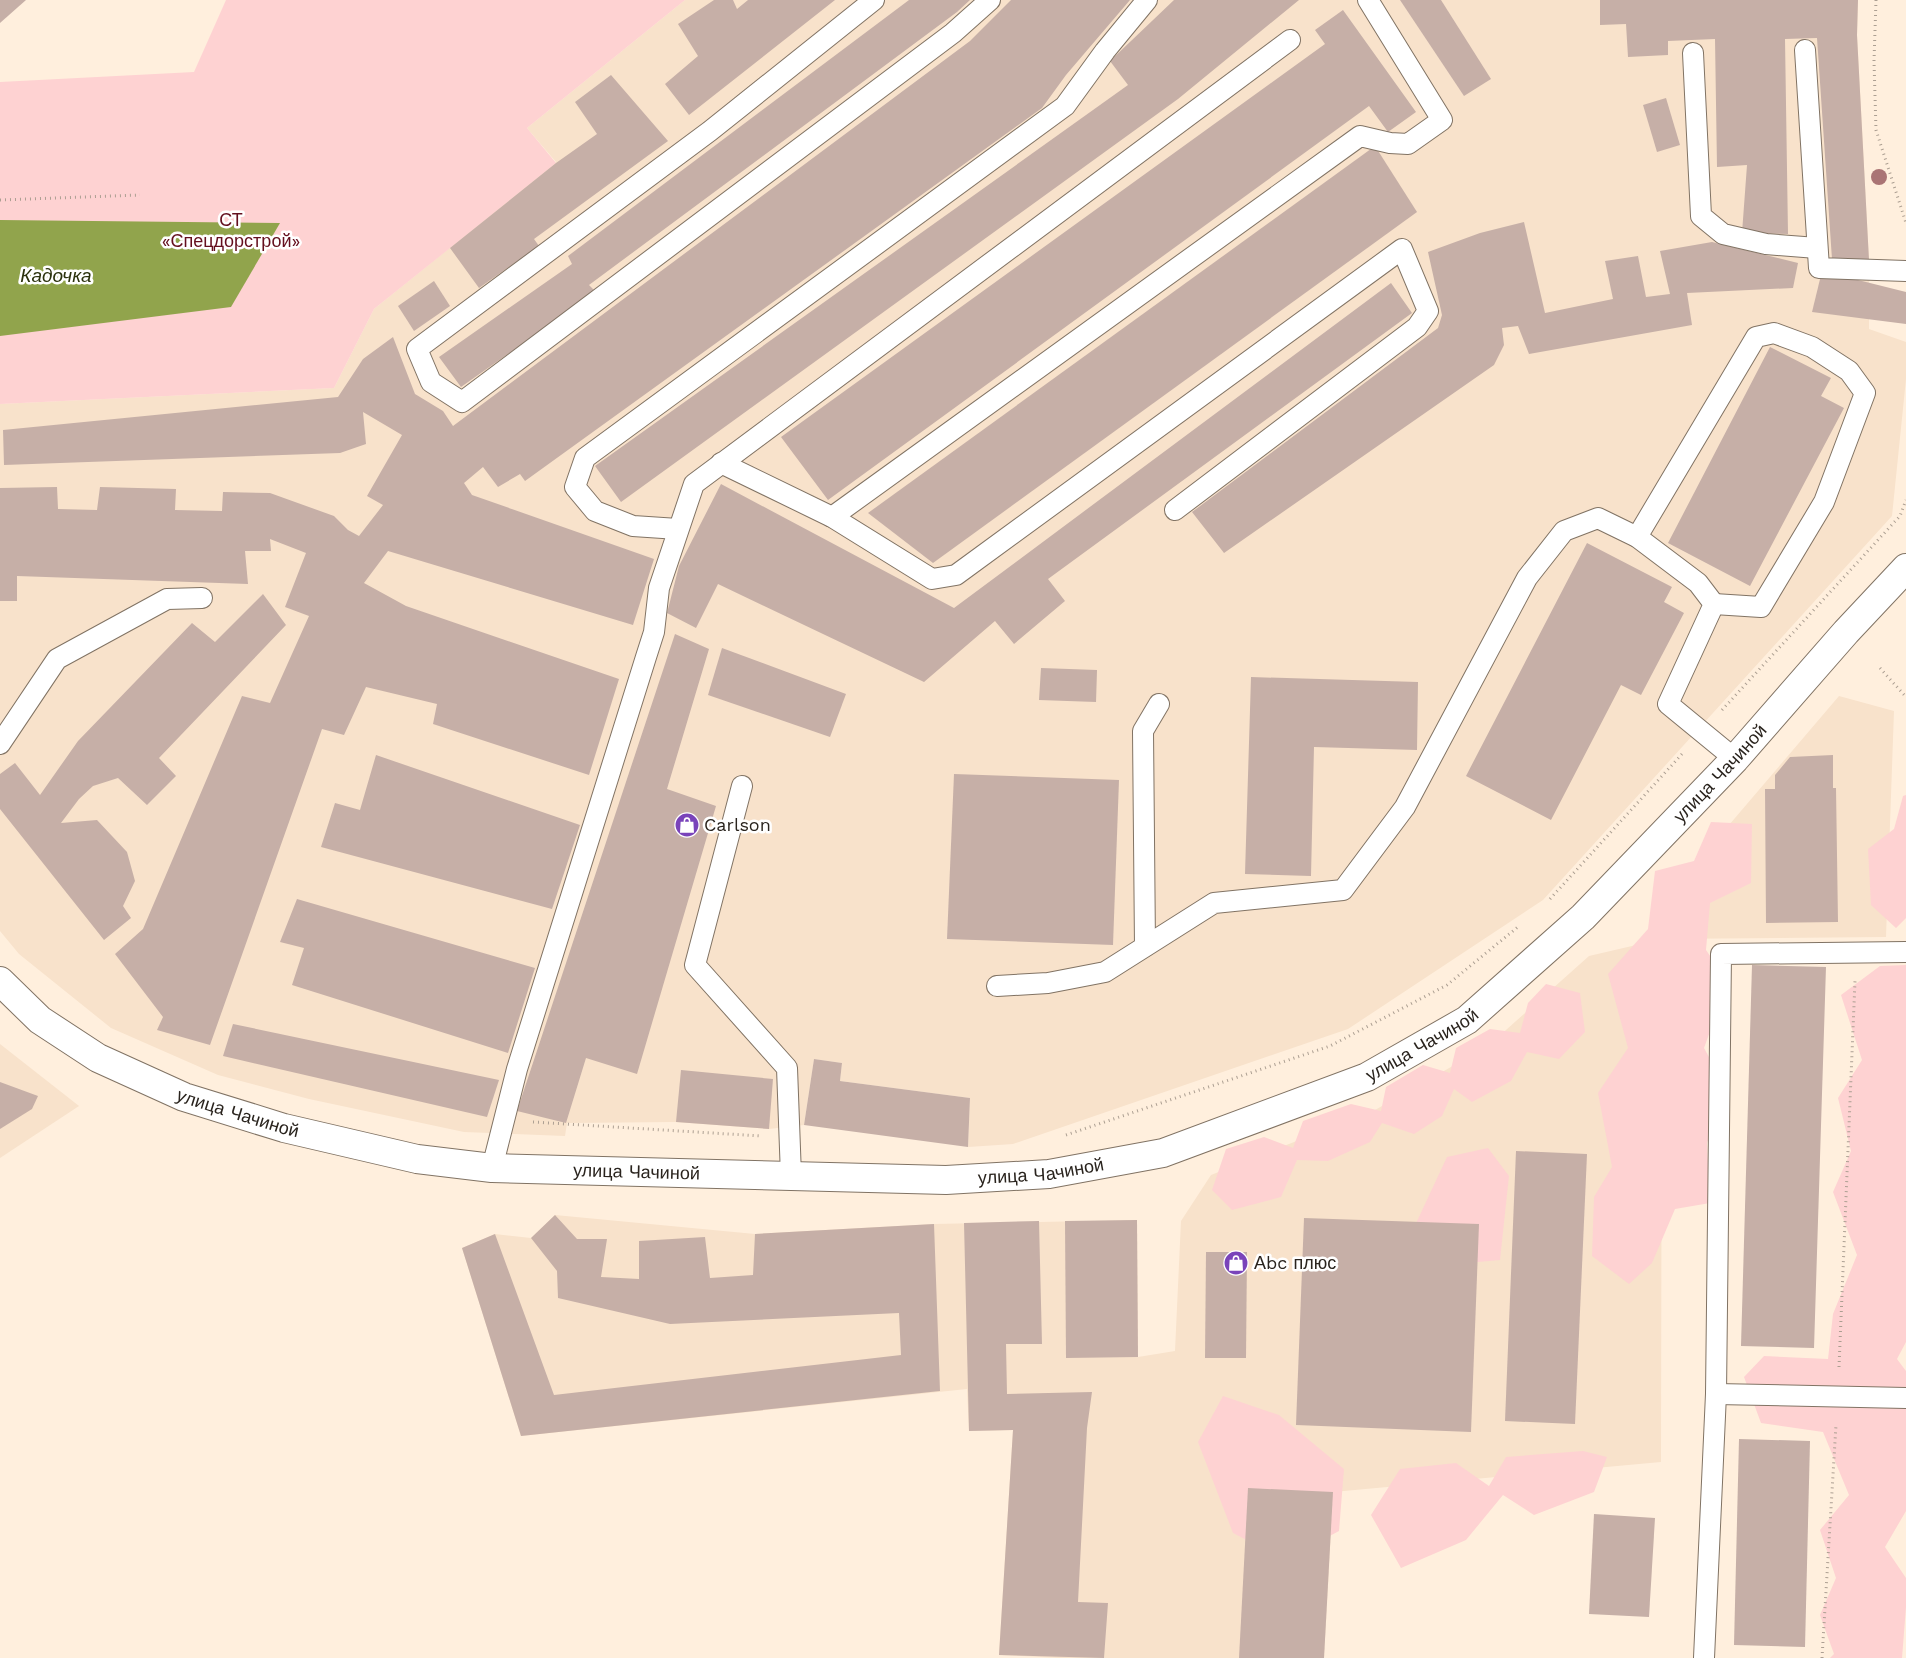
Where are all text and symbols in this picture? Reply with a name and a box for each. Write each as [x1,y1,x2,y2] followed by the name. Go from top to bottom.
[162,209,300,251] park label: СТ «Спецдорстрой»
[20,264,92,287] water label: Кадочка
[1669,720,1771,827] street label: улица Чачиной
[674,812,700,838] shop icon: Carlson
[704,814,771,835] place label: Carlson
[1362,1004,1483,1086] street label: улица Чачиной
[173,1084,301,1141] street label: улица Чачиной
[977,1153,1106,1188] street label: улица Чачиной
[573,1159,700,1183] street label: улица Чачиной
[1223,1250,1249,1276] shop icon: Аbc плюс
[1254,1252,1336,1273] place label: Аbc плюс

